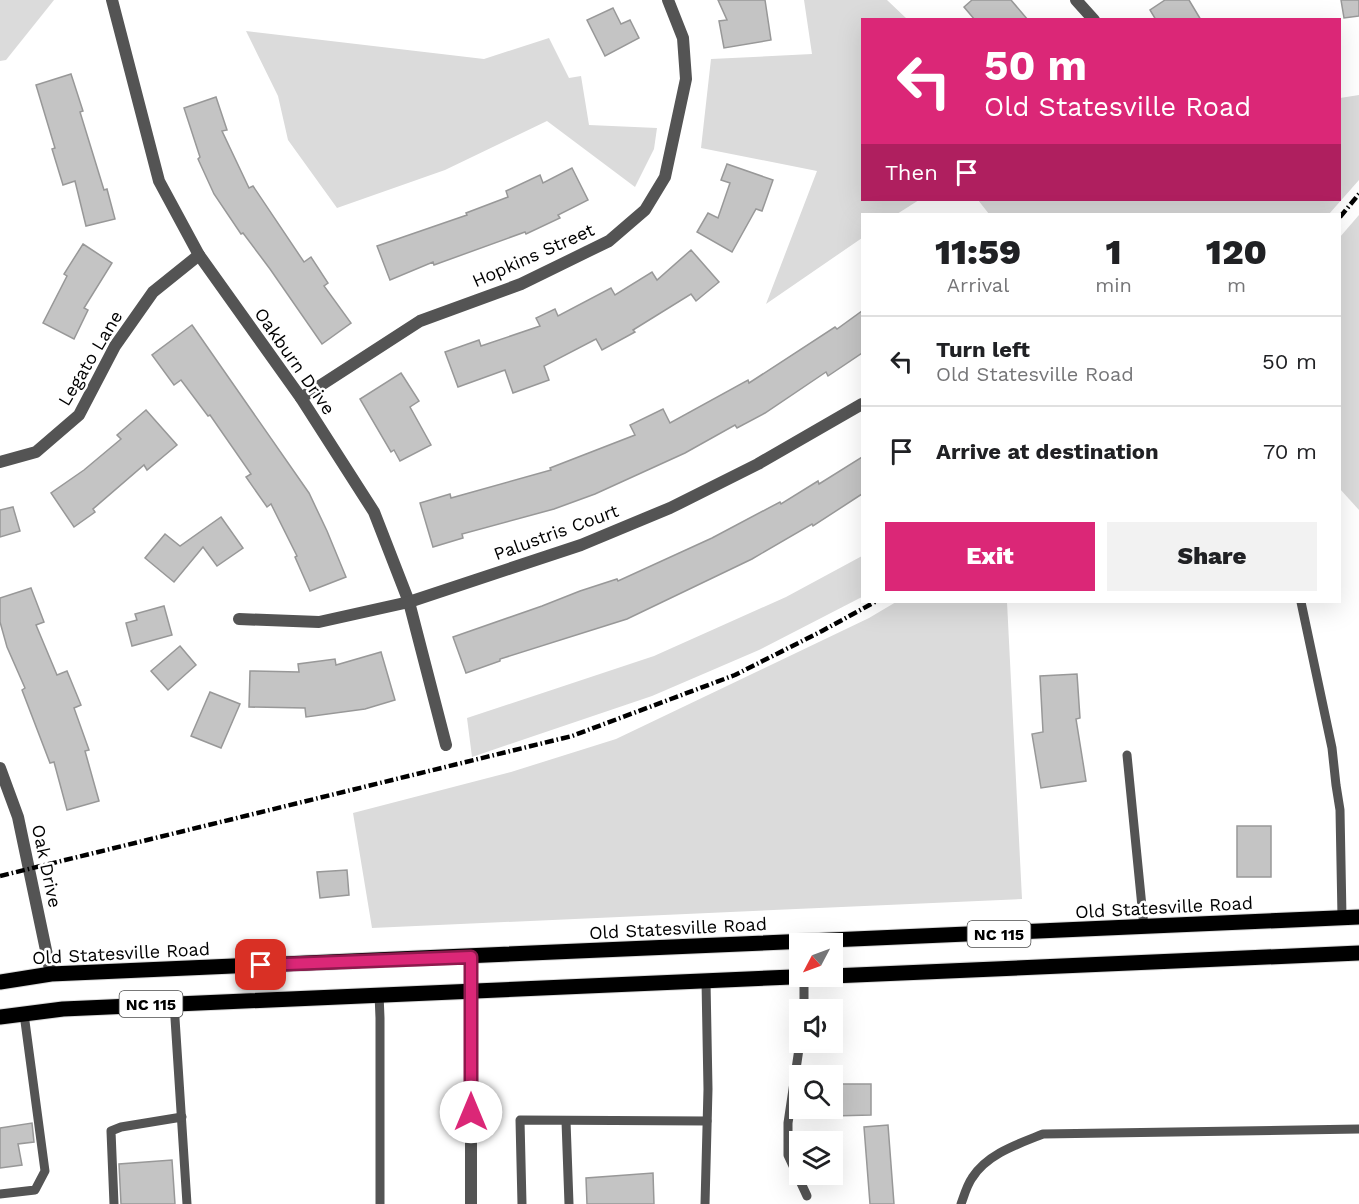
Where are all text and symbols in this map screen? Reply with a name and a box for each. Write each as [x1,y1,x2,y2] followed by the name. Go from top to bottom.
[984,41,1087,90] text: 50 m
[885,42,963,120] icon: left
[984,91,1251,123] text: Old Statesville Road
[950,156,983,189] icon: arrive
[885,160,938,185] text: Then
[469,219,598,291] street label: Hopkins Street
[935,231,1021,273] text: 11:59
[1105,231,1122,273] text: 1
[1206,231,1267,273] text: 120
[947,273,1009,297] text: Arrival
[1095,273,1132,297] text: min
[1227,273,1246,297] text: m
[250,304,340,418] street label: Oakburn Drive
[53,307,127,409] street label: Legato Lane
[936,337,1030,362] text: Turn left
[885,345,918,378] icon: left
[1262,349,1317,374] text: 50 m
[936,362,1134,386] text: Old Statesville Road
[885,435,918,468] icon: arrive
[936,439,1159,464] text: Arrive at destination
[1263,439,1317,464] text: 70 m
[491,500,622,564] street label: Palustris Court
[885,522,1095,591] button: Exit
[1107,522,1317,591] button: Share
[28,823,66,909] street label: Oak Drive
[1075,892,1253,922] street label: Old Statesville Road
[589,913,767,943] street label: Old Statesville Road
[968,921,1030,947] road number: NC 115
[789,933,843,987] north arrow
[789,933,843,1185] map controls
[32,938,210,968] street label: Old Statesville Road
[235,939,286,990] pin
[244,948,277,981] icon: arrive
[120,991,182,1017] road number: NC 115
[789,999,843,1053] button: sound
[789,1065,843,1119] button: search
[439,1080,503,1144] position arrow
[789,1131,843,1185] button: layers

